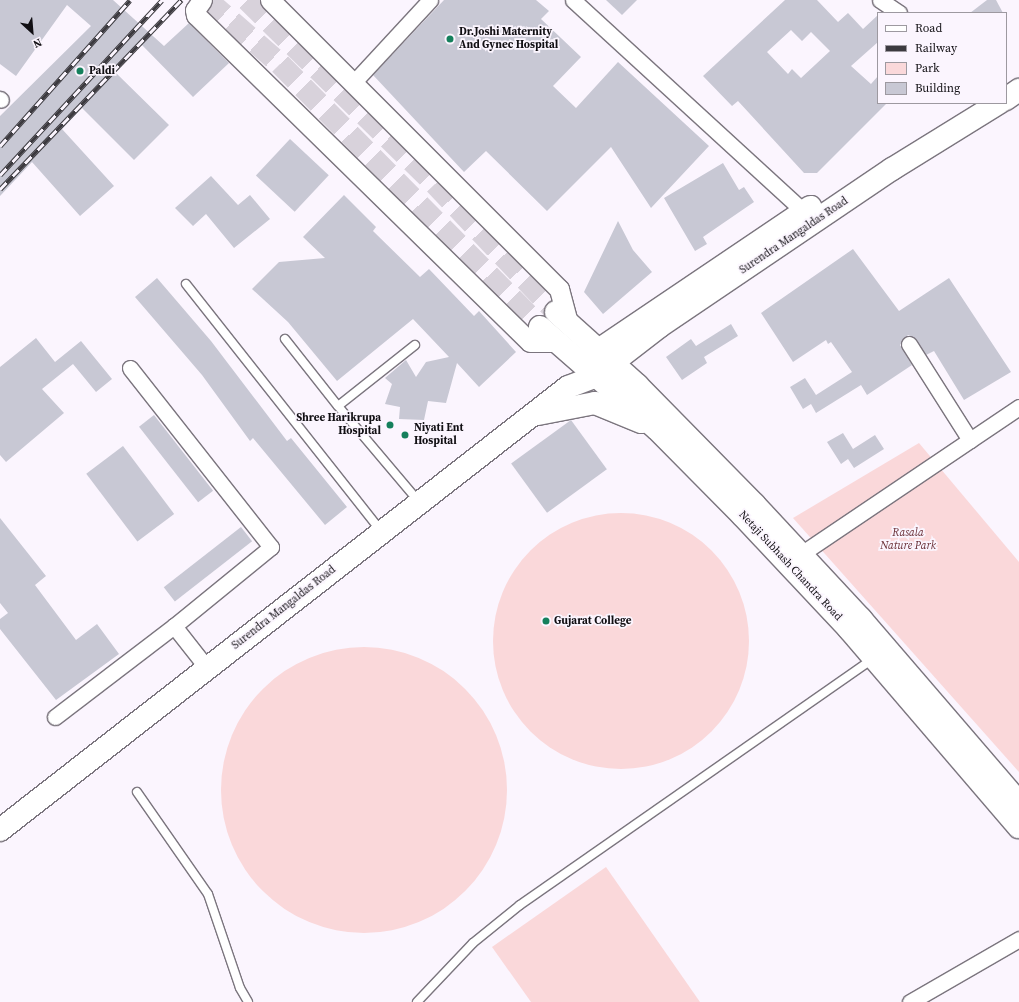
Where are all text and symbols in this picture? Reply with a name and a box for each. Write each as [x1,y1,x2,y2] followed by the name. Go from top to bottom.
[12,12,52,52] north arrow
[877,12,1007,104] legend
[915,20,942,36] text: Road
[459,26,558,52] place label: Dr.Joshi Maternity And Gynec Hospital
[444,33,456,45] marker: Dr.Joshi Maternity And Gynec Hospital
[31,35,44,52] text: N
[915,40,957,56] text: Railway
[915,60,940,76] text: Park
[89,64,115,78] place label: Paldi
[74,65,86,77] marker: Paldi
[915,80,960,96] text: Building
[737,195,851,277] street label: Surendra Mangaldas Road
[296,412,381,438] place label: Shree Harikrupa Hospital
[384,419,396,431] marker: Shree Harikrupa Hospital
[414,422,463,448] place label: Niyati Ent Hospital
[399,429,411,441] marker: Niyati Ent Hospital
[736,508,844,624] street label: Netaji Subhash Chandra Road
[880,527,936,553] park label: Rasala Nature Park
[230,563,338,653] street label: Surendra Mangaldas Road
[554,614,632,628] place label: Gujarat College
[541,616,551,626] marker: Gujarat College

